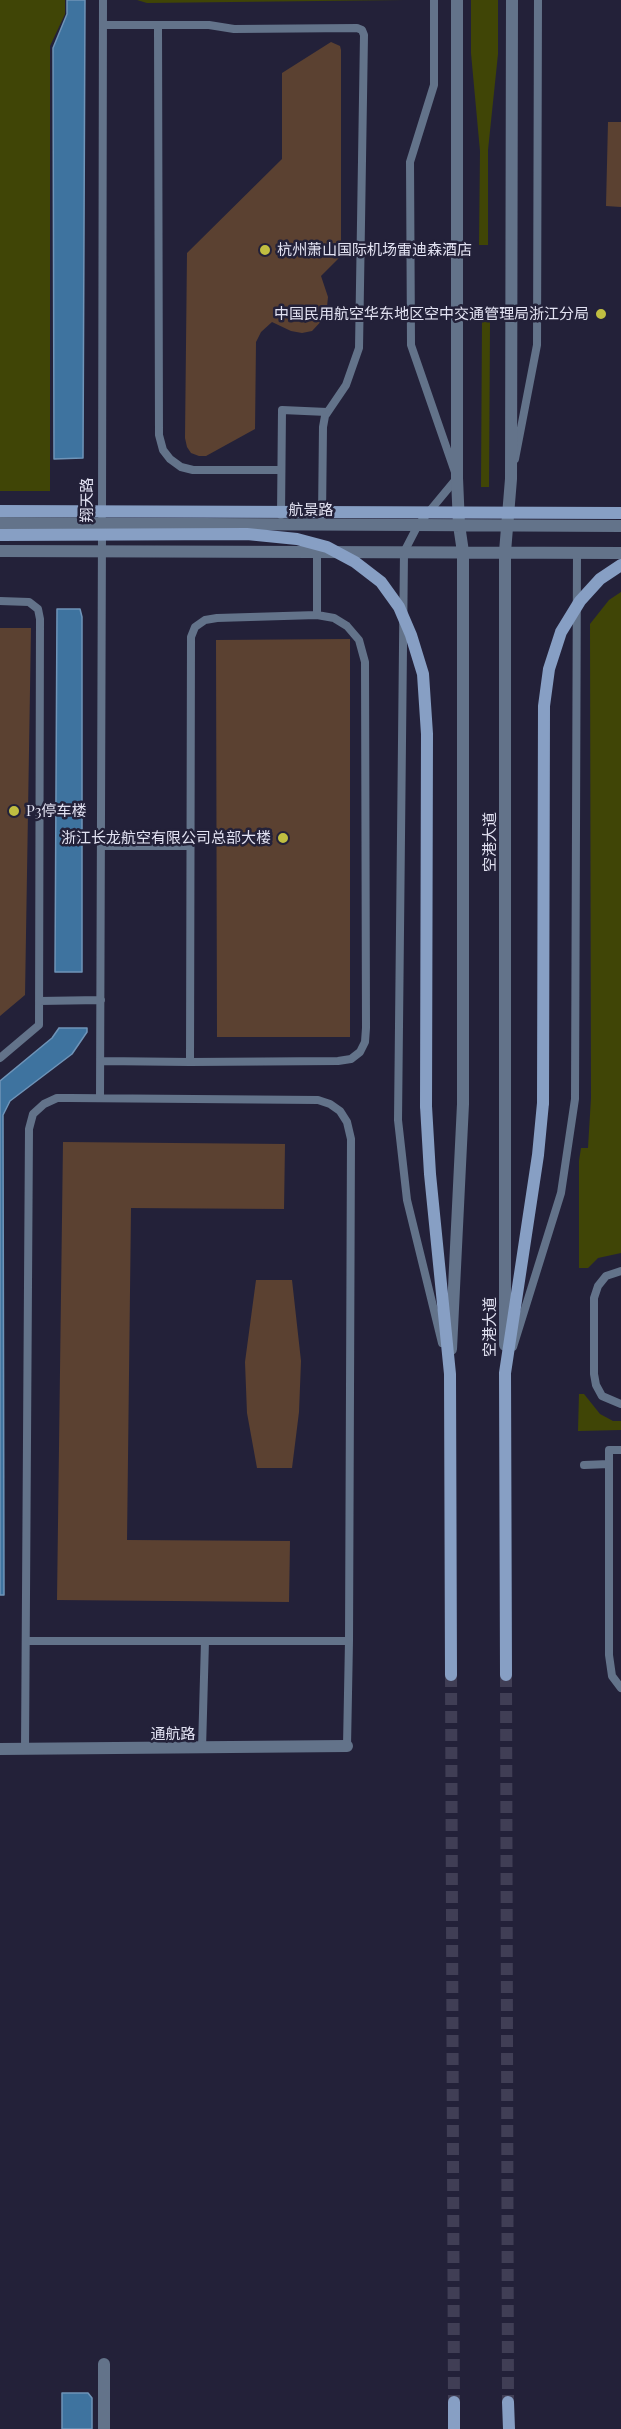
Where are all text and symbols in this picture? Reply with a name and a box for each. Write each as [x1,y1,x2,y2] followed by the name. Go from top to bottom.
[277,241,472,259] place label: 杭州萧山国际机场雷迪森酒店
[258,243,272,257] marker: 杭州萧山国际机场雷迪森酒店
[274,305,589,323] place label: 中国民用航空华东地区空中交通管理局浙江分局
[594,307,608,321] marker: 中国民用航空华东地区空中交通管理局浙江分局
[78,478,96,522] street label: 翔天路
[289,501,333,519] street label: 航景路
[26,802,87,820] place label: P3停车楼
[7,804,21,818] marker: P3停车楼
[481,812,499,872] street label: 空港大道
[61,829,271,847] place label: 浙江长龙航空有限公司总部大楼
[276,831,290,845] marker: 浙江长龙航空有限公司总部大楼
[481,1297,499,1357] street label: 空港大道
[151,1725,195,1743] street label: 通航路

